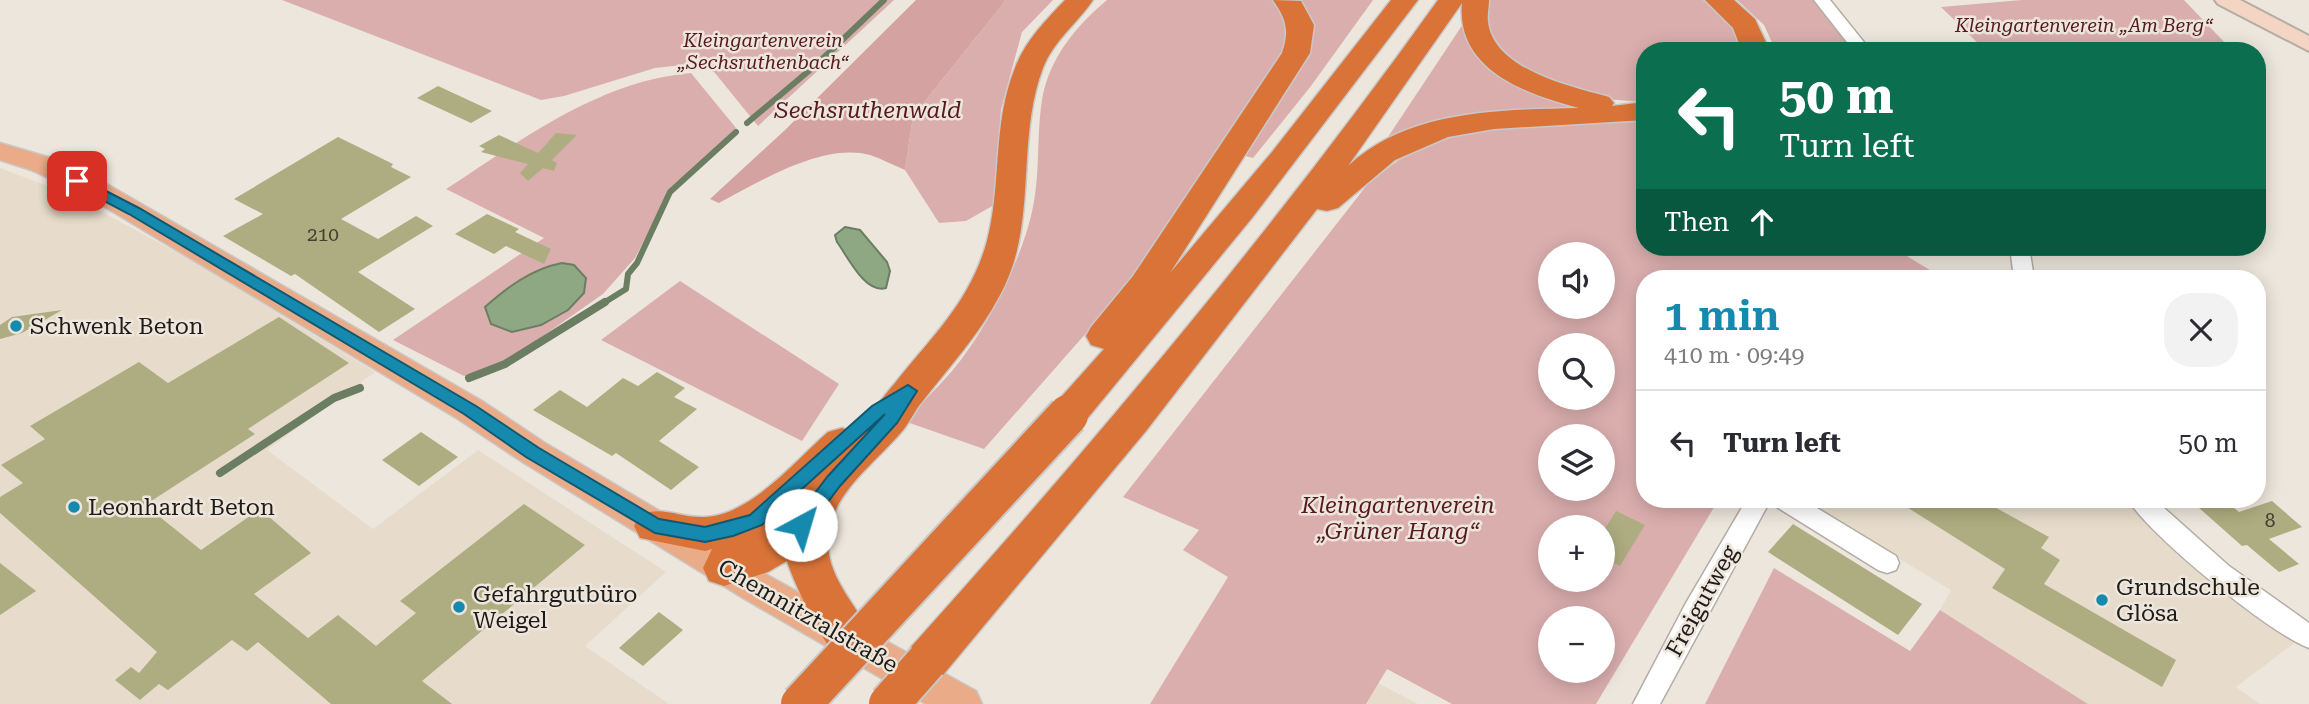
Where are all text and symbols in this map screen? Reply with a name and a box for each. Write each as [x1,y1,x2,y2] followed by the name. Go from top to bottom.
[1954,14,2214,37] park label: Kleingartenverein „Am Berg“
[676,29,850,74] park label: Kleingartenverein „Sechsruthenbach“
[1779,68,1894,125] text: 50 m
[1664,70,1755,161] icon: left
[774,97,961,124] park label: Sechsruthenwald
[1779,127,1914,165] text: Turn left
[47,151,107,211] pin
[58,162,96,200] icon: arrive
[1743,203,1781,241] icon: ahead
[1664,207,1729,237] text: Then
[307,223,339,246] house number: 210
[1538,242,1615,683] map controls
[1538,242,1615,319] button: sound
[1664,291,1780,340] text: 1 min
[2164,293,2238,367] button: close
[30,313,204,340] place label: Schwenk Beton
[8,318,24,334] marker: Schwenk Beton
[1538,333,1615,410] button: search
[1664,342,1804,369] text: 410 m · 09:49
[1538,424,1615,501] button: layers
[1664,424,1702,462] icon: left
[1723,428,1841,458] text: Turn left
[2179,428,2238,458] text: 50 m
[764,488,838,562] position arrow
[1300,492,1495,545] park label: Kleingartenverein „Grüner Hang“
[88,494,275,521] place label: Leonhardt Beton
[66,499,82,515] marker: Leonhardt Beton
[2265,509,2275,532] house number: 8
[1538,515,1615,592] button: +
[1660,541,1744,661] street label: Freigutweg
[713,554,903,678] street label: Chemnitztalstraße
[2116,574,2260,627] place label: Grundschule Glösa
[473,581,637,634] place label: Gefahrgutbüro Weigel
[2094,592,2110,608] marker: Grundschule Glösa
[451,599,467,615] marker: Gefahrgutbüro Weigel
[1538,606,1615,683] button: −

